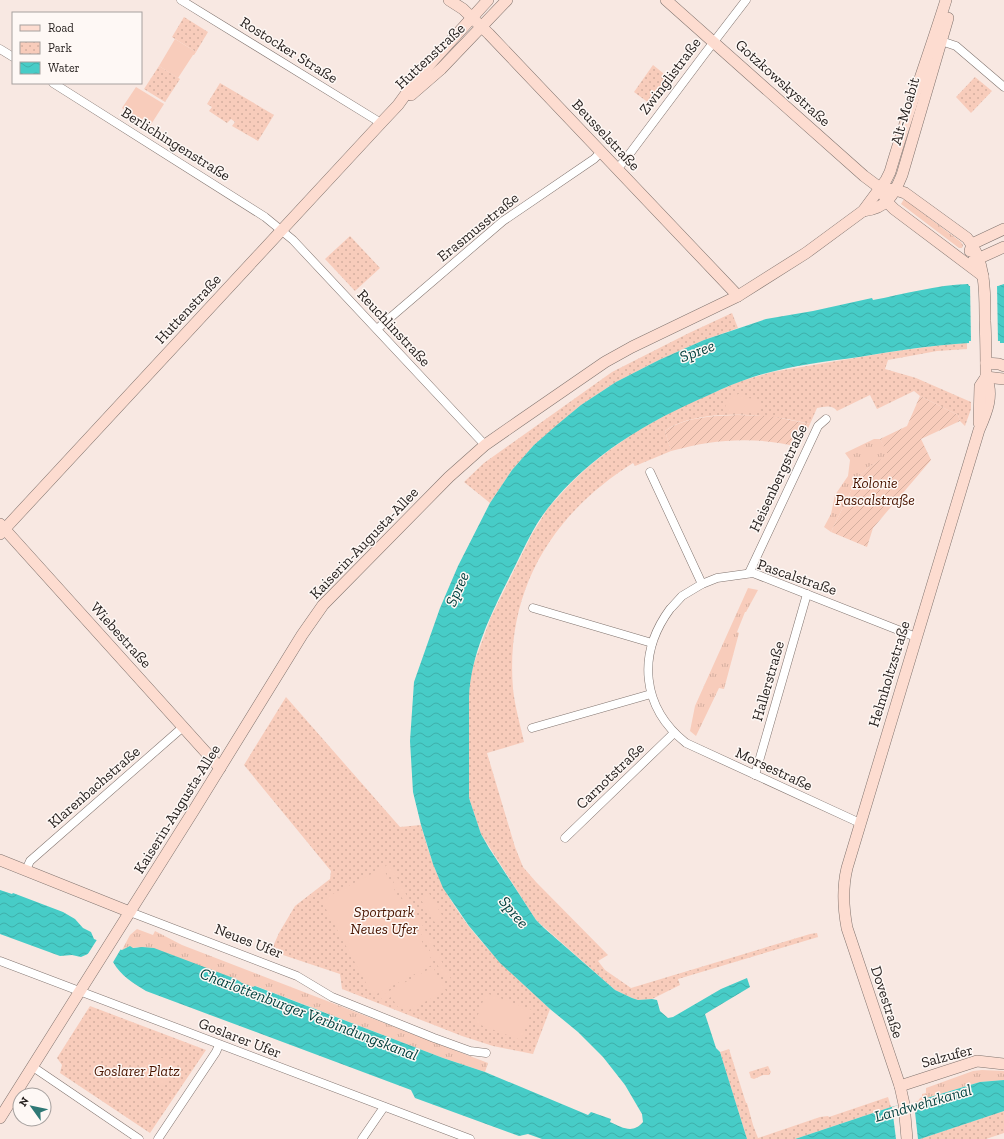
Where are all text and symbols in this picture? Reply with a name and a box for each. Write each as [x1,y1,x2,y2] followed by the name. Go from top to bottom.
[12,12,142,84] legend
[237,13,341,87] street label: Rostocker Straße
[391,19,469,93] street label: Huttenstraße
[48,21,74,35] text: Road
[635,34,705,118] street label: Zwinglistraße
[732,36,834,130] street label: Gotzkowskystraße
[48,41,73,55] text: Park
[48,61,80,75] text: Water
[887,75,923,147] street label: Alt-Moabit
[568,96,644,174] street label: Beusselstraße
[118,103,234,185] street label: Berlichingenstraße
[434,189,522,265] street label: Erasmusstraße
[151,270,225,348] street label: Huttenstraße
[354,286,434,370] street label: Reuchlinstraße
[677,336,717,366] water label: Spree
[745,421,811,535] street label: Heisenbergstraße
[835,474,915,509] park label: Kolonie Pascalstraße
[306,483,422,603] street label: Kaiserin-Augusta-Allee
[755,555,839,599] street label: Pascalstraße
[441,569,473,609] water label: Spree
[87,598,155,672] street label: Wiebestraße
[864,619,914,729] street label: Helmholtzstraße
[748,639,788,723] street label: Hallerstraße
[572,739,648,813] street label: Carnotstraße
[130,741,224,877] street label: Kaiserin-Augusta-Allee
[44,742,144,832] street label: Klarenbachstraße
[733,743,815,795] street label: Morsestraße
[495,892,533,932] water label: Spree
[350,903,418,938] park label: Sportpark Neues Ufer
[212,920,286,962] street label: Neues Ufer
[197,964,421,1065] water label: Charlottenburger Verbindungskanal
[867,964,907,1040] street label: Dovestraße
[196,1014,284,1062] street label: Goslarer Ufer
[919,1040,975,1072] street label: Salzufer
[94,1062,180,1080] park label: Goslarer Platz
[872,1080,974,1126] water label: Landwehrkanal
[12,1087,52,1127] north arrow
[16,1094,32,1109] text: N

